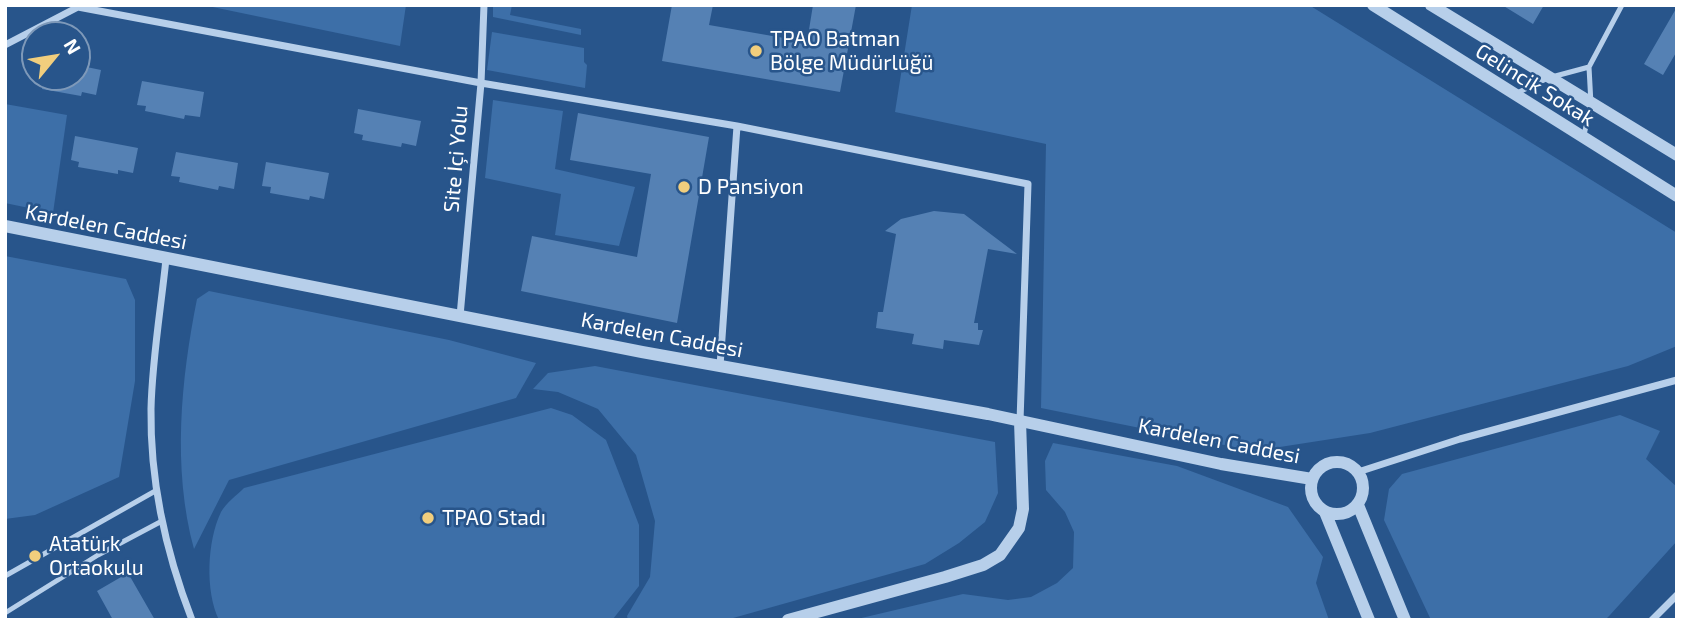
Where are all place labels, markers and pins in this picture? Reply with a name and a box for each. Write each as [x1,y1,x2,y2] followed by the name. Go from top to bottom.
[770,26,933,76] place label: TPAO Batman Bölge Müdürlüğü
[748,43,764,59] marker: TPAO Batman Bölge Müdürlüğü
[698,174,804,200] place label: D Pansiyon
[676,179,692,195] marker: D Pansiyon
[442,505,546,531] place label: TPAO Stadı
[420,510,436,526] marker: TPAO Stadı
[49,531,144,581] place label: Atatürk Ortaokulu
[27,548,43,564] marker: Atatürk Ortaokulu

